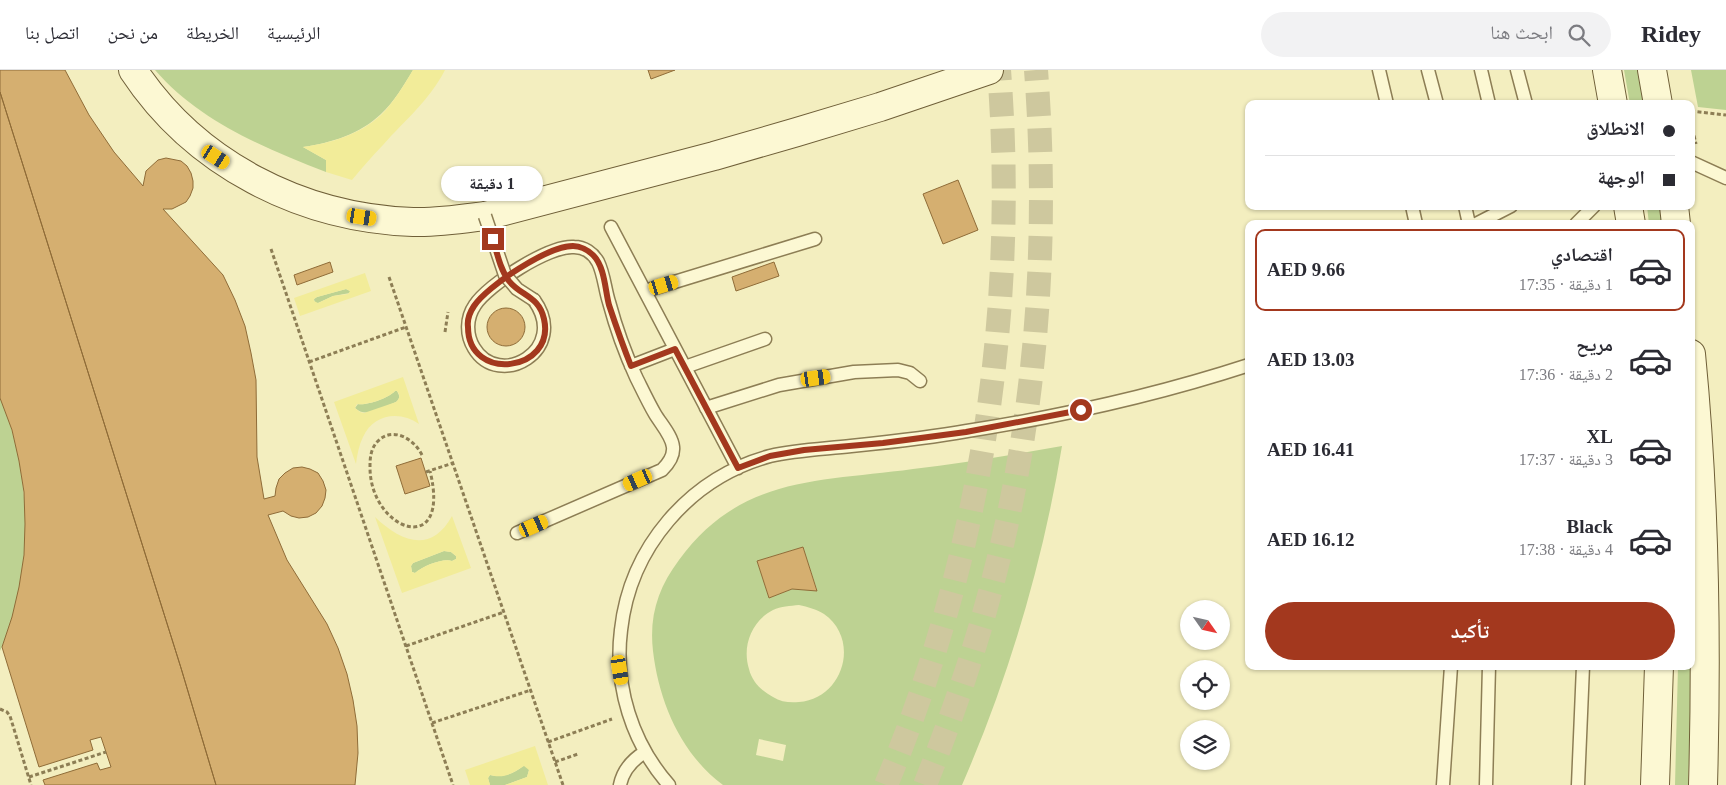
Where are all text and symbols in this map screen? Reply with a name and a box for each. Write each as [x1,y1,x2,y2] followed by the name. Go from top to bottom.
[1261,12,1611,57] search box
[1565,21,1593,49] icon: search
[1641,21,1701,47] text: Ridey
[1490,22,1553,43] text: ابحث هنا
[25,23,79,43] text: اتصل بنا
[107,23,158,43] text: من نحن
[186,23,239,43] text: الخريطة
[267,23,320,43] text: الرئيسية
[1586,118,1645,139] text: الانطلاق
[199,143,232,171] car
[442,166,544,202] callout: 1 دقيقة
[1597,167,1645,188] text: الوجهة
[469,175,515,192] text: 1 دقيقة
[346,207,377,227] car
[482,228,504,250] route end
[1551,244,1613,265] text: اقتصادي
[1628,248,1673,293] icon: car
[1267,259,1345,280] text: AED 9.66
[647,273,680,297] car
[1519,276,1613,293] text: 1 دقيقة · 17:35
[1576,334,1613,355] text: مريح
[1628,338,1673,383] icon: car
[1267,349,1355,370] text: AED 13.03
[1519,366,1613,383] text: 2 دقيقة · 17:36
[800,368,831,388] car
[1070,399,1092,421] route start
[1587,426,1613,447] text: XL
[1628,428,1673,473] icon: car
[1267,439,1355,460] text: AED 16.41
[1519,451,1613,468] text: 3 دقيقة · 17:37
[621,467,654,493] car
[517,513,550,539] car
[1567,516,1613,537] text: Black
[1628,518,1673,563] icon: car
[1267,529,1355,550] text: AED 16.12
[1519,541,1613,558] text: 4 دقيقة · 17:38
[1180,600,1230,650] north arrow
[1180,600,1230,770] map controls
[1265,602,1675,660] button: تأكيد
[610,654,629,686] car
[1180,660,1230,710] button: locate
[1180,720,1230,770] button: layers

